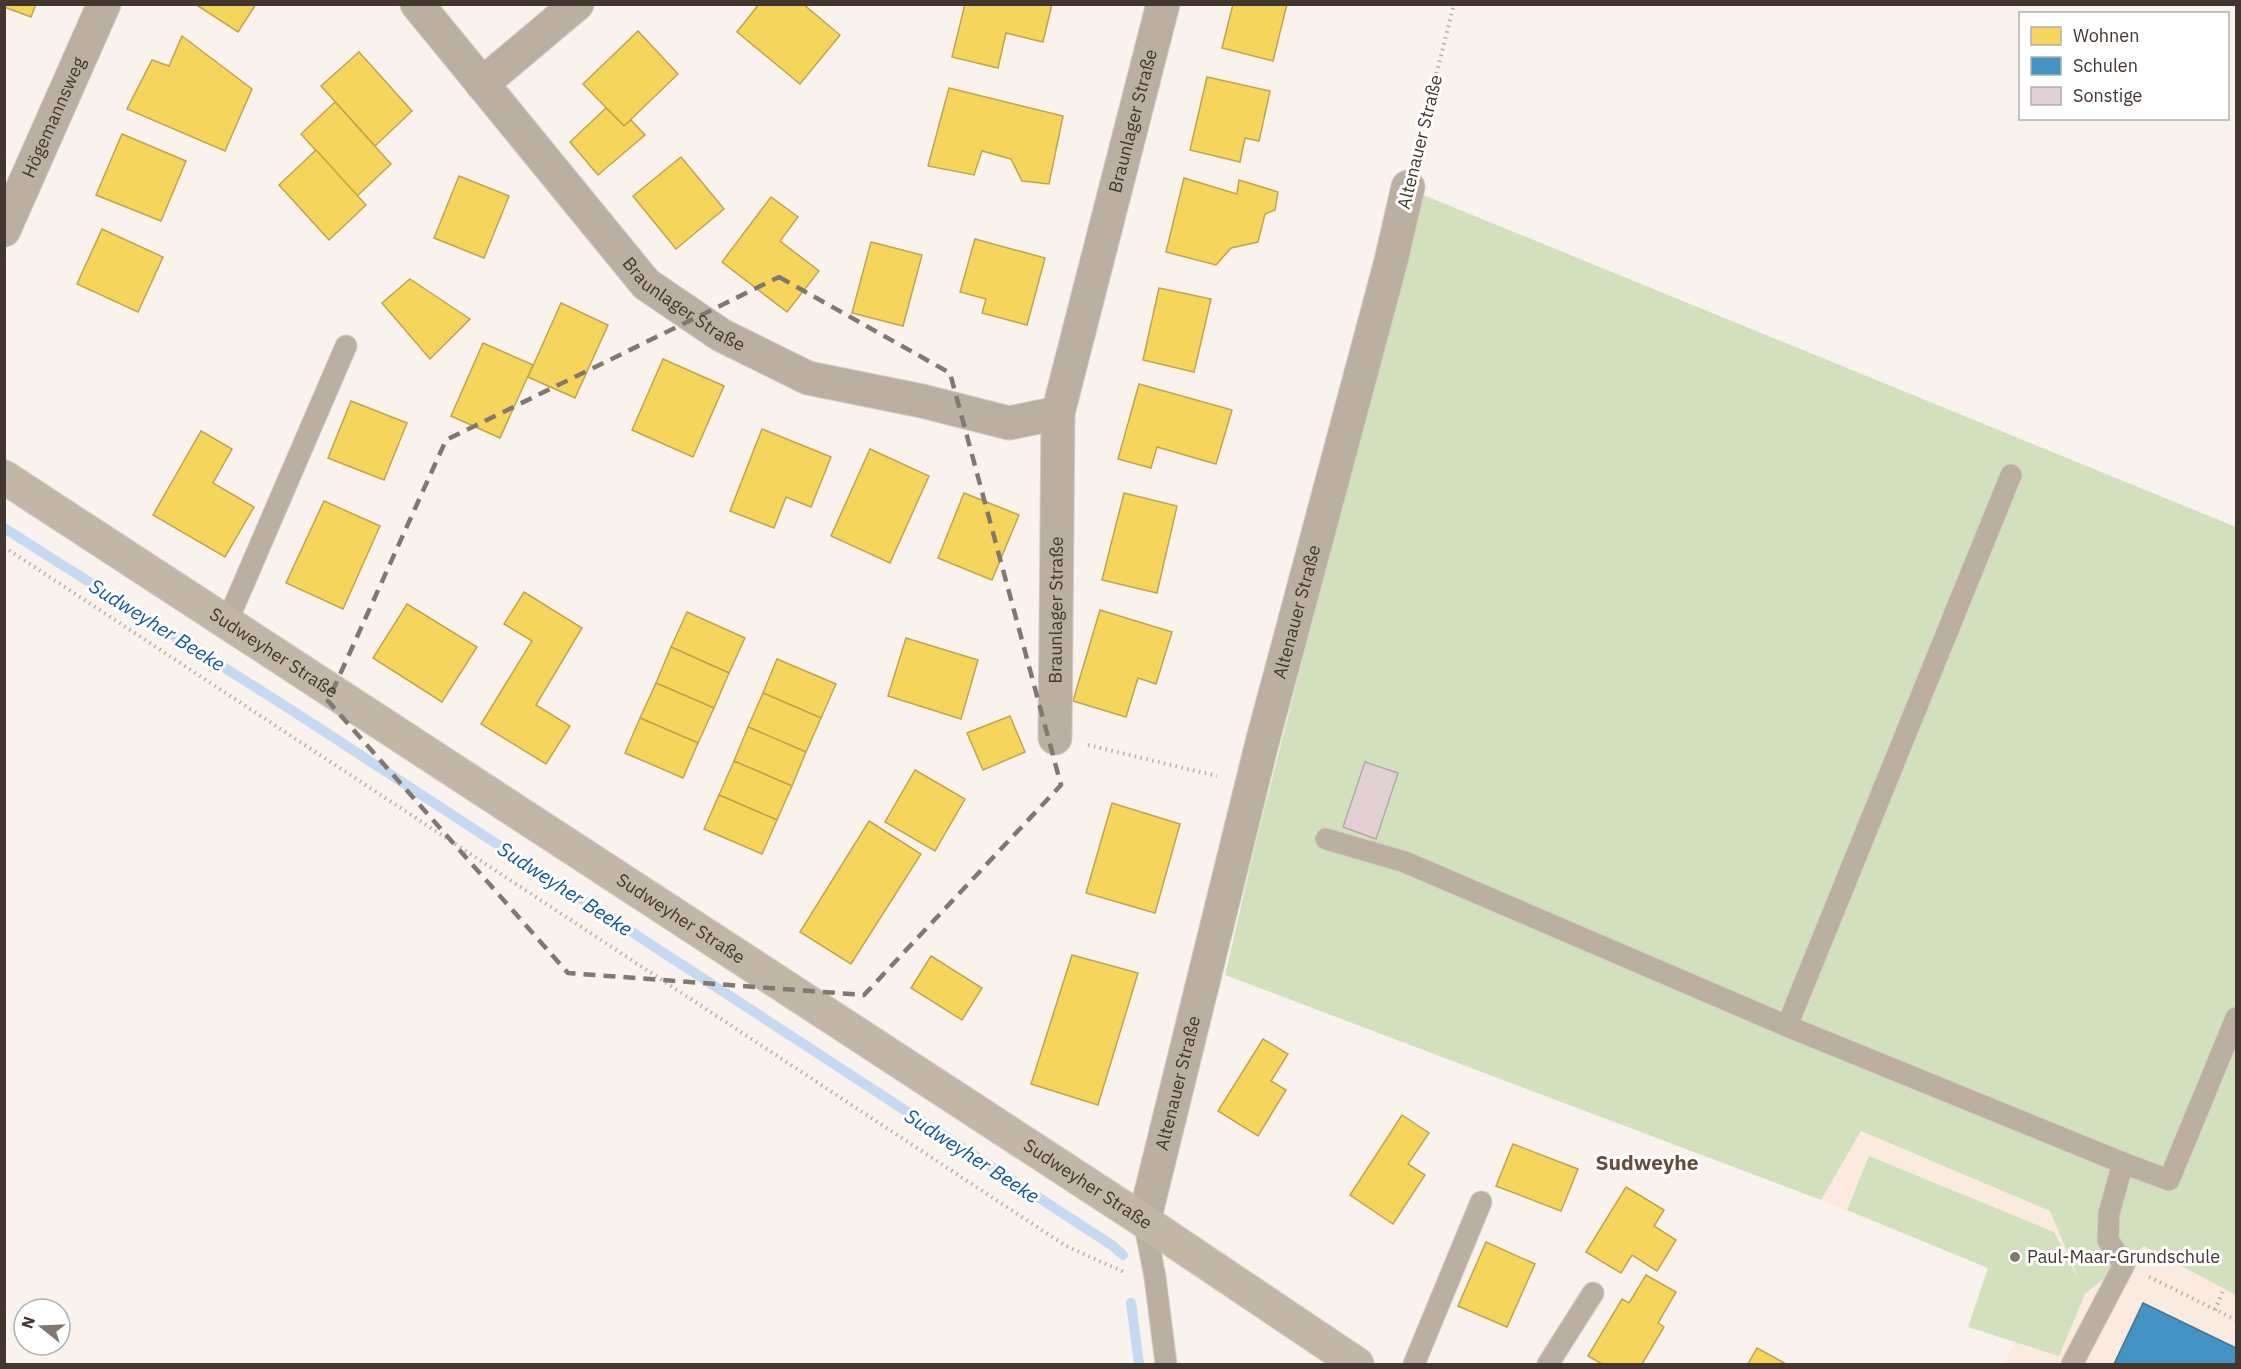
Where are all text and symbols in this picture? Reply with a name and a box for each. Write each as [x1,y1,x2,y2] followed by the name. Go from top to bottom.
[2019,12,2229,120] legend
[2073,24,2139,47] text: Wohnen
[1103,46,1162,195] street label: Braunlager Straße
[17,53,90,181] street label: Högemannsweg
[2073,54,2138,77] text: Schulen
[1392,72,1447,211] street label: Altenauer Straße
[2073,84,2143,107] text: Sonstige
[618,252,749,356] street label: Braunlager Straße
[1044,536,1068,684] street label: Braunlager Straße
[1268,542,1326,681] street label: Altenauer Straße
[84,572,230,677] water label: Sudweyher Beeke
[205,602,343,703] street label: Sudweyher Straße
[493,835,638,942] water label: Sudweyher Beeke
[612,868,750,969] street label: Sudweyher Straße
[1150,1013,1205,1153] street label: Altenauer Straße
[900,1102,1045,1209] water label: Sudweyher Beeke
[1019,1133,1157,1234] street label: Sudweyher Straße
[1595,1148,1699,1176] district label: Sudweyhe
[2027,1245,2220,1268] place label: Paul-Maar-Grundschule
[2008,1250,2022,1264] marker: Paul-Maar-Grundschule
[12,1297,72,1357] north arrow
[16,1314,39,1331] text: N

